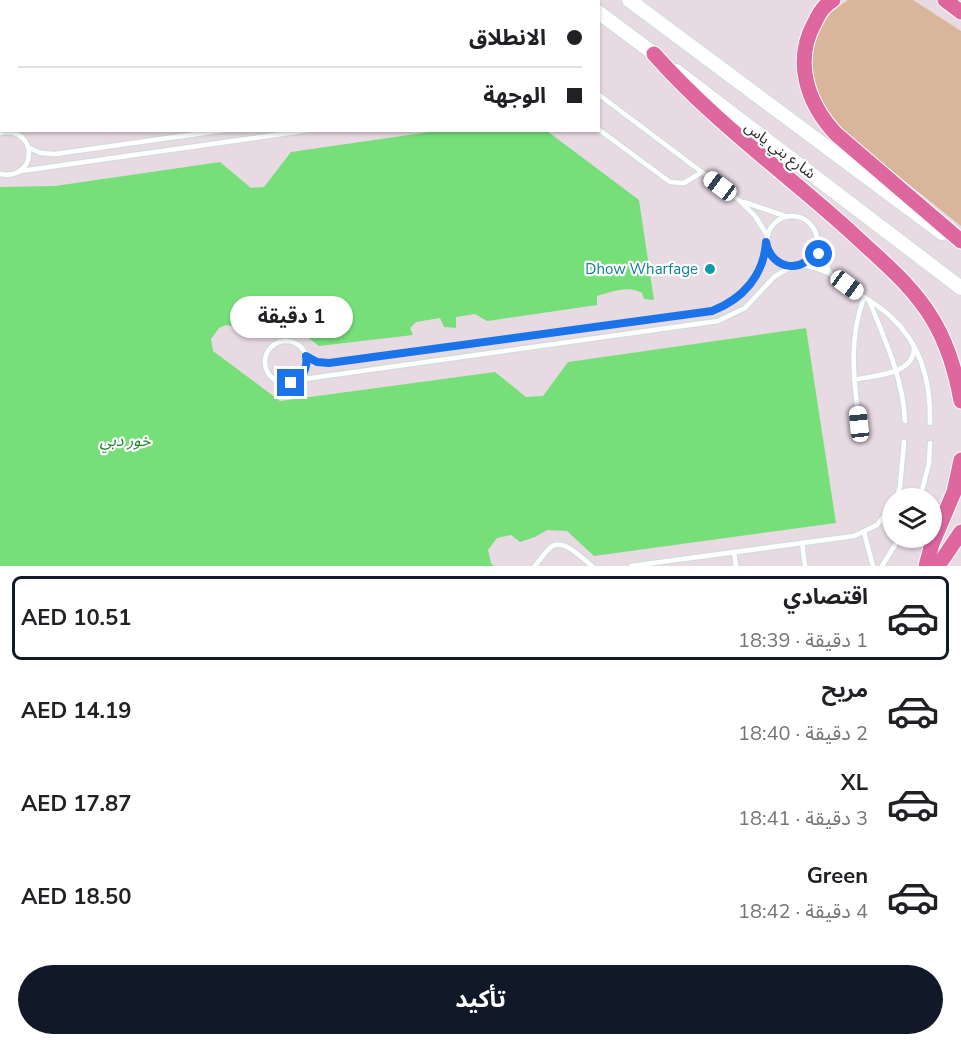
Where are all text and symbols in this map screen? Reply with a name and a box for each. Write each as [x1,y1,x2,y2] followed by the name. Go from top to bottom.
[469,23,546,53] text: الانطلاق
[483,81,546,111] text: الوجهة
[739,117,820,185] street label: شارع بني ياس
[700,168,740,204] car
[805,240,832,267] route start
[585,259,698,279] place label: Dhow Wharfage
[703,262,717,276] marker: Dhow Wharfage
[827,267,867,303] car
[230,296,352,338] callout: 1 دقيقة
[258,303,325,330] text: 1 دقيقة
[277,369,304,396] route end
[848,405,870,443] car
[100,430,151,454] water label: خور دبي
[882,488,942,548] map controls
[882,488,942,548] button: layers
[783,582,868,612] text: اقتصادي
[886,591,940,645] icon: car
[21,603,131,633] text: AED 10.51
[738,627,868,654] text: 1 دقيقة · 18:39
[822,675,868,705] text: مريح
[886,684,940,738] icon: car
[21,696,131,726] text: AED 14.19
[738,720,868,747] text: 2 دقيقة · 18:40
[841,768,868,798] text: XL
[886,777,940,831] icon: car
[21,789,131,819] text: AED 17.87
[738,805,868,832] text: 3 دقيقة · 18:41
[807,861,868,891] text: Green
[886,870,940,924] icon: car
[21,882,131,912] text: AED 18.50
[738,898,868,925] text: 4 دقيقة · 18:42
[18,965,943,1034] button: تأكيد

